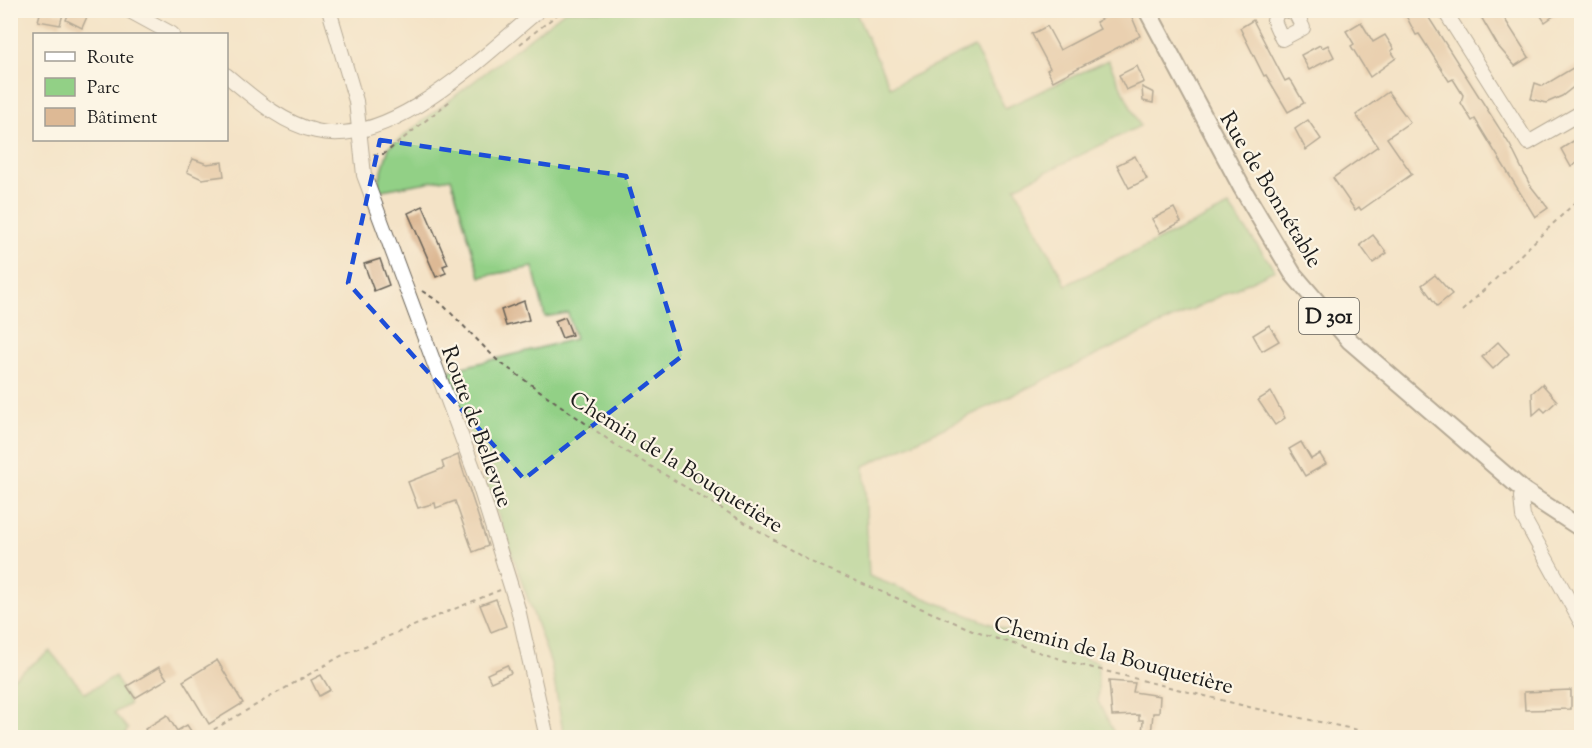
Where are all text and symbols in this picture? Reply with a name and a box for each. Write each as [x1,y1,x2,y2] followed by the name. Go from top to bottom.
[33,33,228,141] legend
[87,46,134,72] text: Route
[87,76,120,102] text: Parc
[87,106,157,132] text: Bâtiment
[1210,106,1329,275] street label: Rue de Bonnétable
[1299,298,1359,334] road number: D 301
[431,342,519,512] street label: Route de Bellevue
[562,385,789,543] street label: Chemin de la Bouquetière
[990,610,1237,704] street label: Chemin de la Bouquetière

